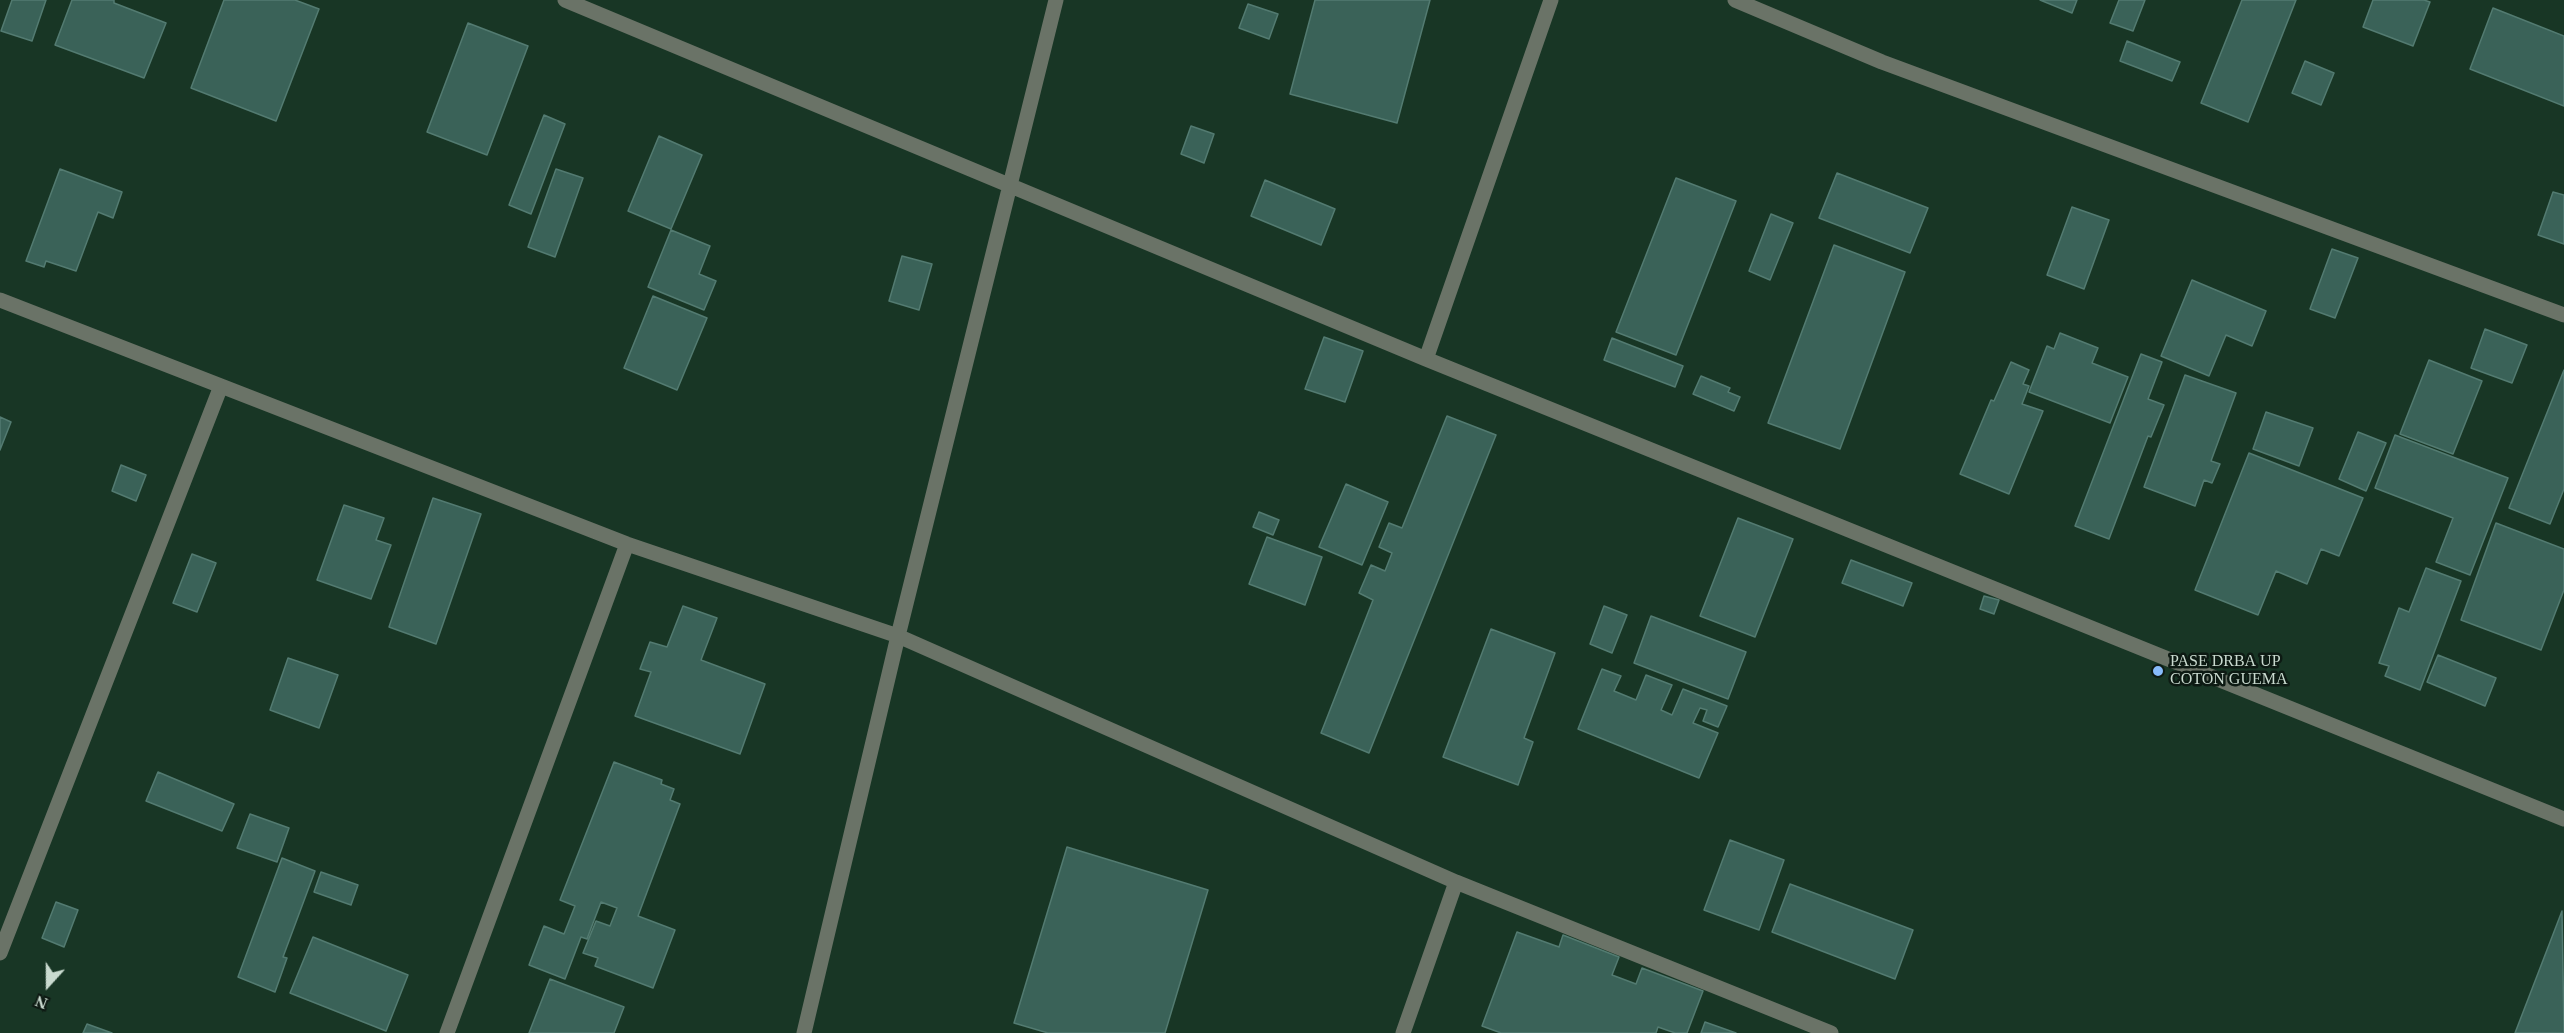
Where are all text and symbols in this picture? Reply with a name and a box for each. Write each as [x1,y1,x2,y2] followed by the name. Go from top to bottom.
[2170,652,2287,690] place label: PASE DRBA UP COTON GUEMA
[2151,664,2165,678] marker: PASE DRBA UP COTON GUEMA
[18,955,78,1015] north arrow
[33,992,50,1012] text: N

